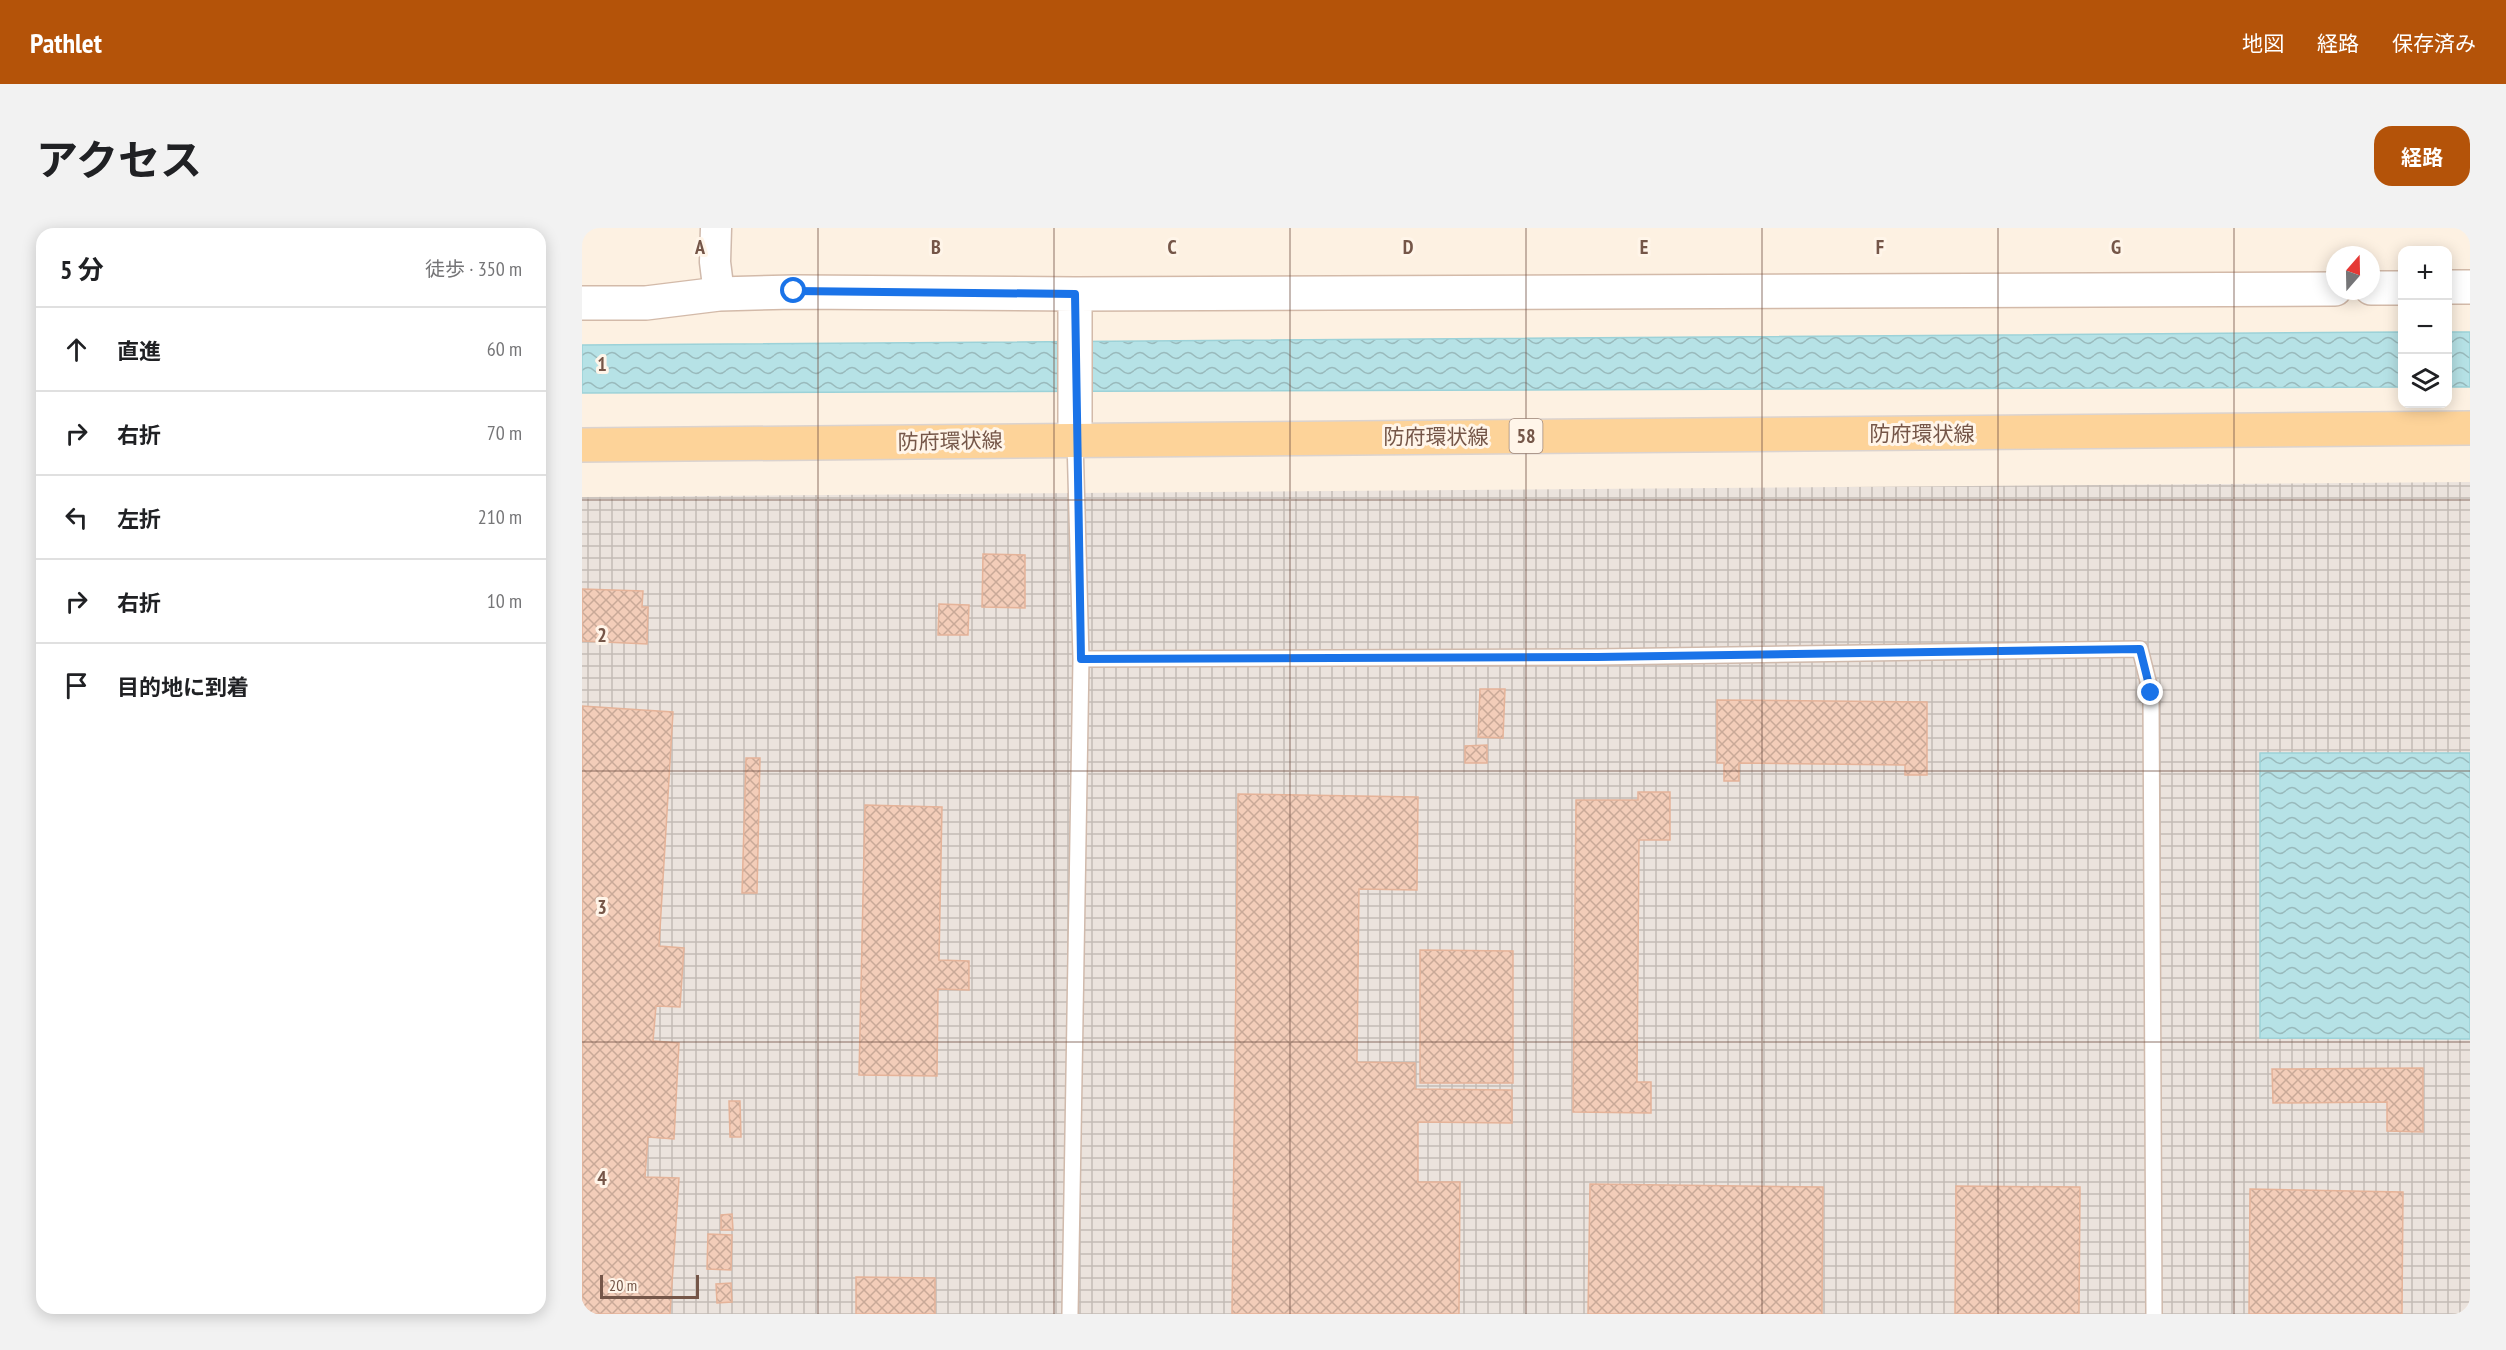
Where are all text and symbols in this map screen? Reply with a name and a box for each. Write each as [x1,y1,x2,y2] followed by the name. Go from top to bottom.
[30,24,102,61] text: Pathlet
[2242,30,2284,57] text: 地図
[2317,30,2359,57] text: 経路
[2392,30,2476,57] text: 保存済み
[2374,126,2470,186] button: 経路
[36,132,202,187] text: アクセス
[694,234,706,260] text: A
[931,234,941,260] text: B
[1167,234,1177,260] text: C
[1403,234,1414,260] text: D
[1640,234,1648,260] text: E
[1876,234,1884,260] text: F
[2111,234,2121,260] text: G
[2326,246,2380,300] north arrow
[2398,246,2452,408] map controls
[2398,246,2452,300] button: +
[60,253,104,286] text: 5 分
[425,256,522,282] text: 徒歩 · 350 m
[780,277,806,303] route start
[2398,300,2452,354] button: −
[60,333,93,366] icon: ahead
[487,336,522,362] text: 60 m
[117,337,161,365] text: 直進
[597,351,607,377] text: 1
[2398,354,2452,408] button: layers
[60,417,93,450] icon: right
[1510,419,1542,453] road number: 58
[487,420,522,446] text: 70 m
[1870,420,1975,447] street label: 防府環状線
[117,421,161,449] text: 右折
[1384,423,1489,450] street label: 防府環状線
[897,427,1003,455] street label: 防府環状線
[60,501,93,534] icon: left
[478,504,522,530] text: 210 m
[117,505,161,533] text: 左折
[60,585,93,618] icon: right
[487,588,522,614] text: 10 m
[117,589,161,617] text: 右折
[597,622,607,648] text: 2
[60,669,93,702] icon: arrive
[117,673,249,701] text: 目的地に到着
[2137,679,2163,705] route end
[597,894,607,920] text: 3
[597,1165,607,1191] text: 4
[600,1272,699,1300] scale bar
[609,1275,637,1295] text: 20 m

